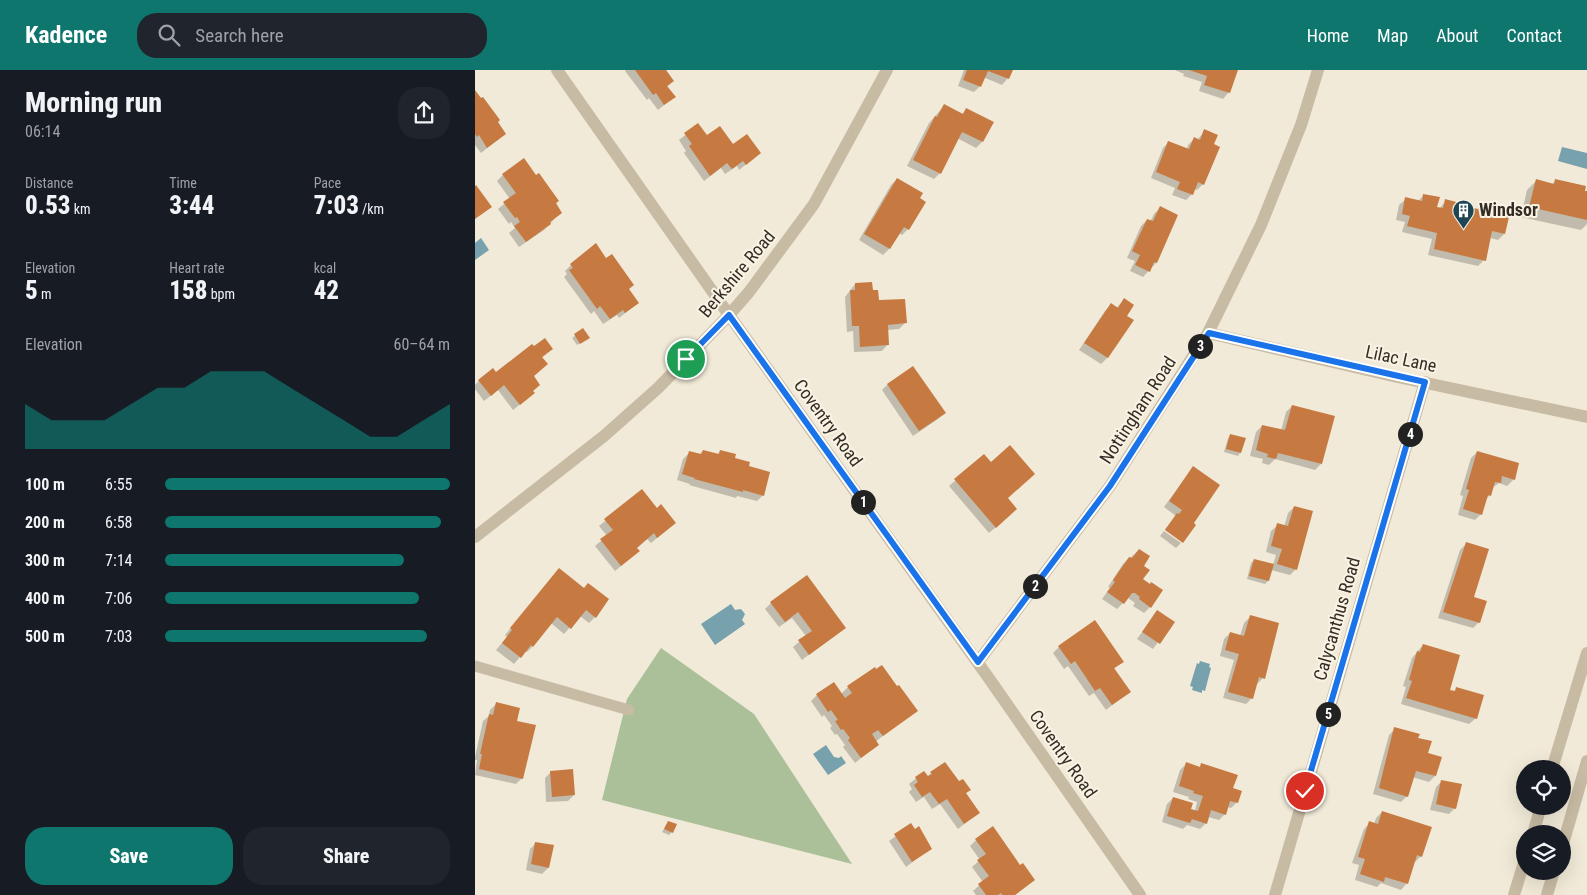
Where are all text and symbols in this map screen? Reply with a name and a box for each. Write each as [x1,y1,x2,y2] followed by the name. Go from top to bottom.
[137,13,487,58] search box
[25,21,107,49] text: Kadence
[155,21,183,49] icon: search
[195,24,284,47] text: Search here
[1307,25,1349,46] text: Home
[1377,25,1408,46] text: Map
[1436,25,1478,46] text: About
[1506,25,1562,46] text: Contact
[25,86,162,119] text: Morning run
[398,87,450,139] button: share
[25,122,60,141] text: 06:14
[25,175,73,191] text: Distance
[169,175,197,191] text: Time
[314,175,341,191] text: Pace
[25,191,71,220] text: 0.53
[169,191,215,220] text: 3:44
[314,191,359,220] text: 7:03
[1451,198,1475,229] building icon: Windsor
[1479,199,1538,220] place label: Windsor
[71,201,91,217] text: km
[359,201,384,217] text: /km
[694,226,779,321] street label: Berkshire Road
[25,260,75,276] text: Elevation
[169,260,225,276] text: Heart rate
[314,260,336,276] text: kcal
[25,276,38,305] text: 5
[169,276,207,305] text: 158
[314,276,339,305] text: 42
[38,286,51,302] text: m
[207,286,235,302] text: bpm
[1187,334,1213,358] pin: 3
[25,335,83,354] text: Elevation
[394,335,450,354] text: 60–64 m
[665,338,707,380] pin
[1197,338,1204,354] text: 3
[1364,341,1439,376] street label: Lilac Lane
[672,345,700,373] icon: arrive
[1095,352,1180,467] street label: Nottingham Road
[790,375,867,470] street label: Coventry Road
[1397,422,1423,446] pin: 4
[1407,426,1414,442] text: 4
[25,475,65,494] text: 100 m
[105,475,132,494] text: 6:55
[851,490,875,514] pin: 1
[860,494,867,510] text: 1
[25,513,65,532] text: 200 m
[105,513,132,532] text: 6:58
[25,551,65,570] text: 300 m
[105,551,132,570] text: 7:14
[1309,555,1364,683] street label: Calycanthus Road
[1023,574,1047,598] pin: 2
[1032,578,1039,594] text: 2
[25,589,65,608] text: 400 m
[105,589,132,608] text: 7:06
[25,627,65,646] text: 500 m
[105,627,132,646] text: 7:03
[1315,702,1341,726] pin: 5
[1025,706,1101,802] street label: Coventry Road
[1325,706,1332,722] text: 5
[1516,760,1571,880] map controls
[1516,760,1571,815] button: locate
[1284,770,1326,812] pin
[1291,777,1319,805] icon: check
[1516,825,1571,880] button: layers
[25,827,233,885] button: Save
[243,827,450,885] button: Share

